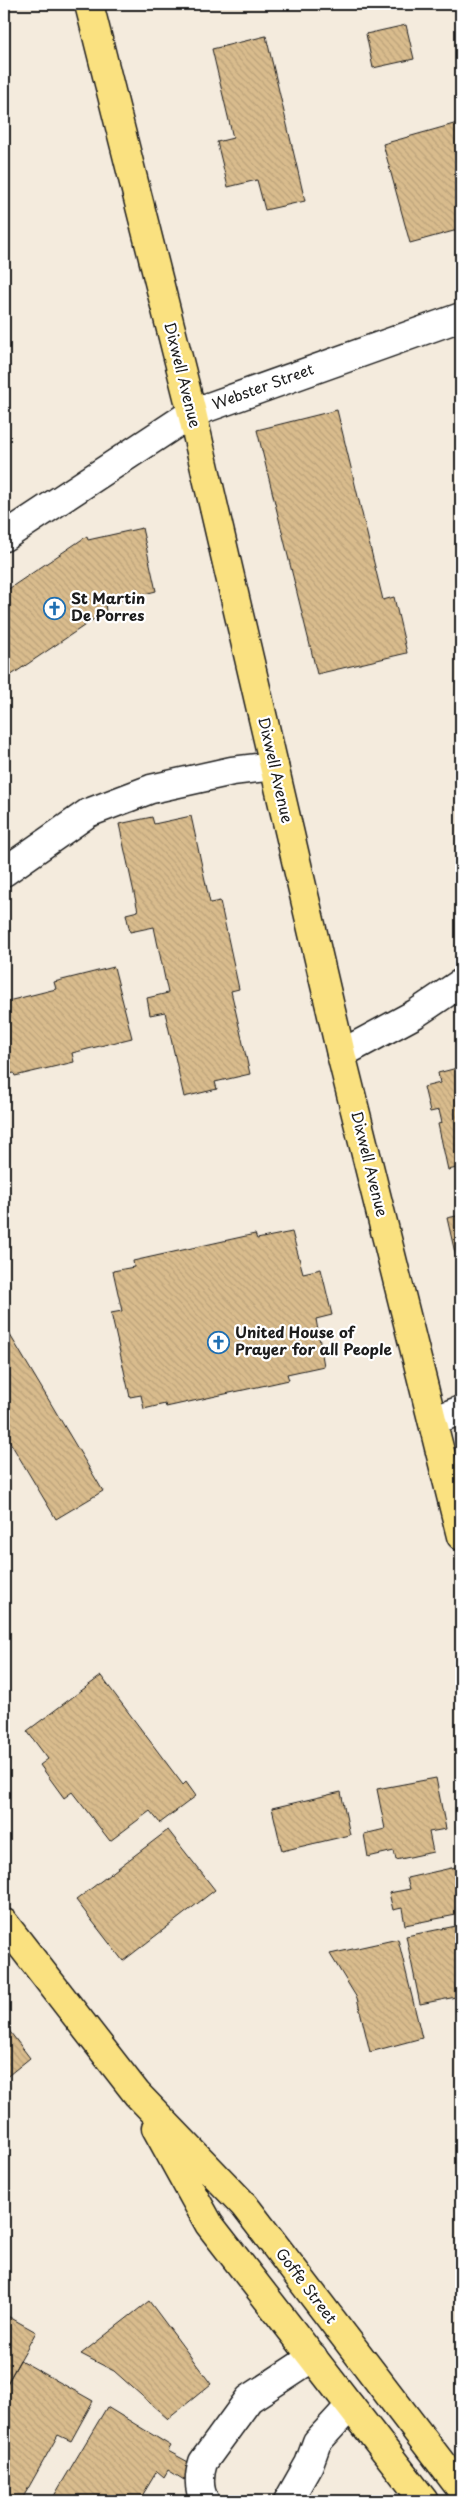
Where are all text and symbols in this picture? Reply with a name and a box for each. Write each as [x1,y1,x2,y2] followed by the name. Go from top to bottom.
[159,319,208,430] street label: Dixwell Avenue
[209,357,316,415] street label: Webster Street
[71,586,145,626] place label: St Martin De Porres
[43,596,67,620] church icon: St Martin De Porres
[253,714,300,825] street label: Dixwell Avenue
[346,1108,395,1219] street label: Dixwell Avenue
[235,1320,393,1360] place label: United House of Prayer for all People
[207,1330,231,1354] church icon: United House of Prayer for all People
[271,2242,343,2328] street label: Goffe Street

